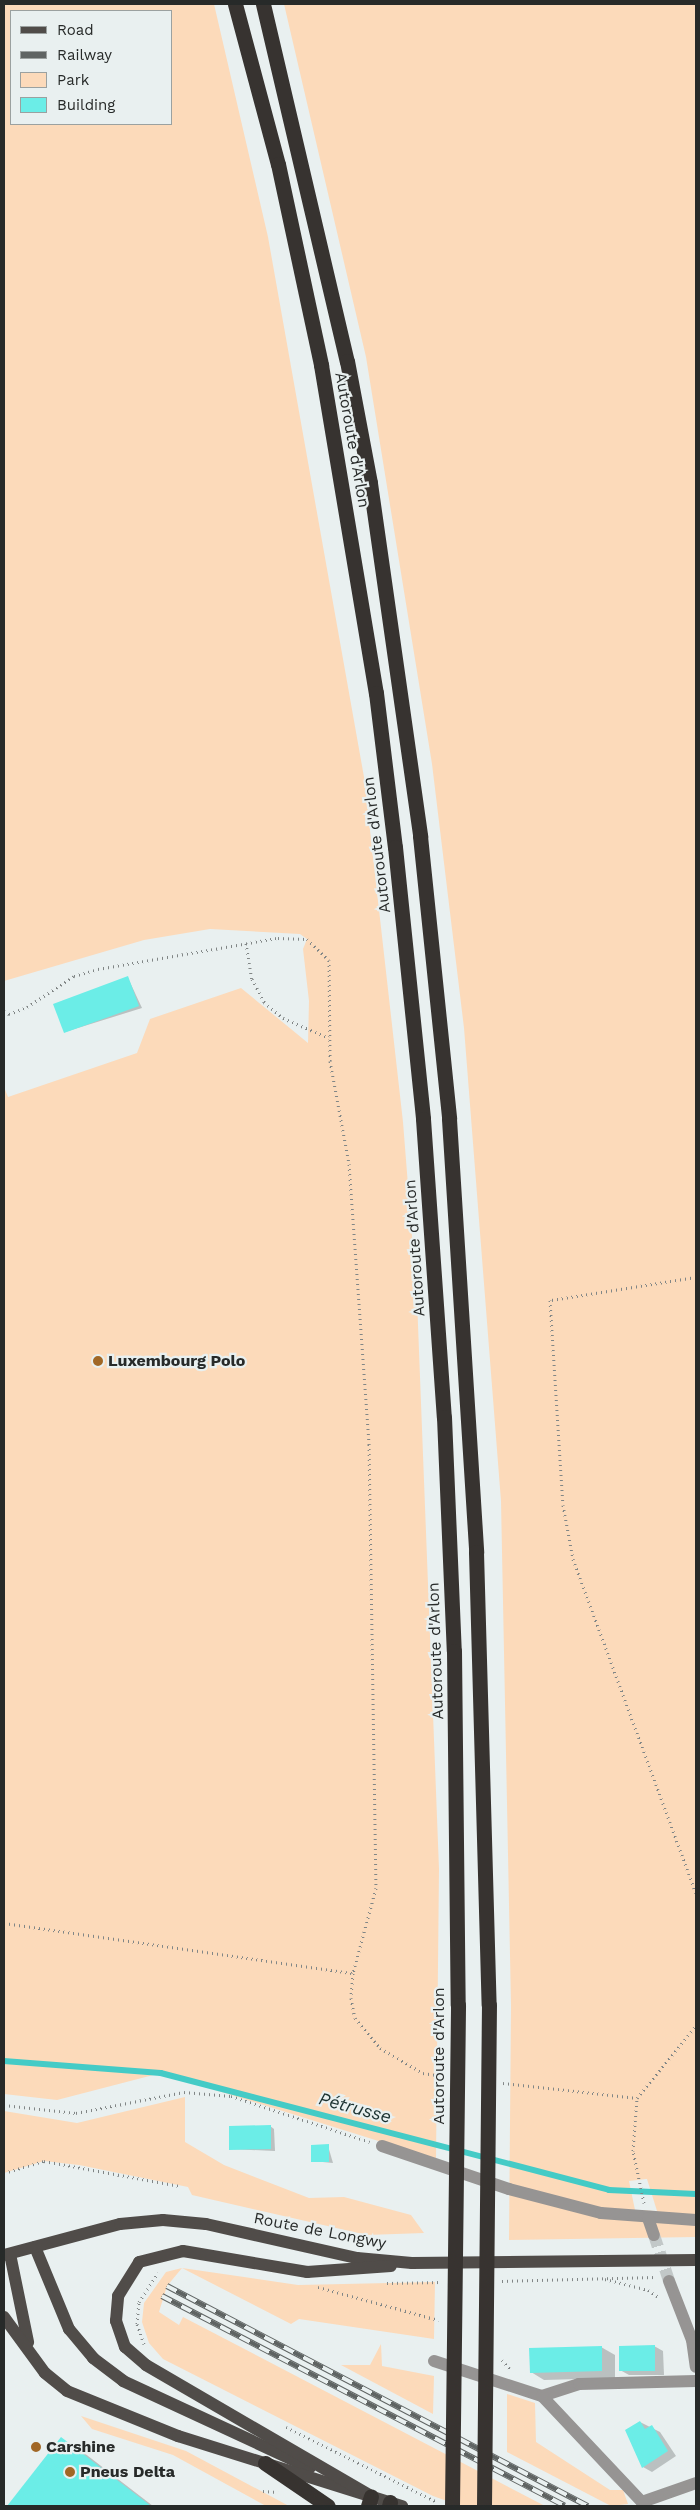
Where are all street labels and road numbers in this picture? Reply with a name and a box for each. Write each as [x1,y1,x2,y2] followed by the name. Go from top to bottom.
[331,371,373,509] street label: Autoroute d'Arlon
[359,776,395,914] street label: Autoroute d'Arlon
[401,1179,429,1317] street label: Autoroute d'Arlon
[424,1582,448,1720] street label: Autoroute d'Arlon
[429,1987,449,2125] street label: Autoroute d'Arlon
[252,2209,388,2253] street label: Route de Longwy

